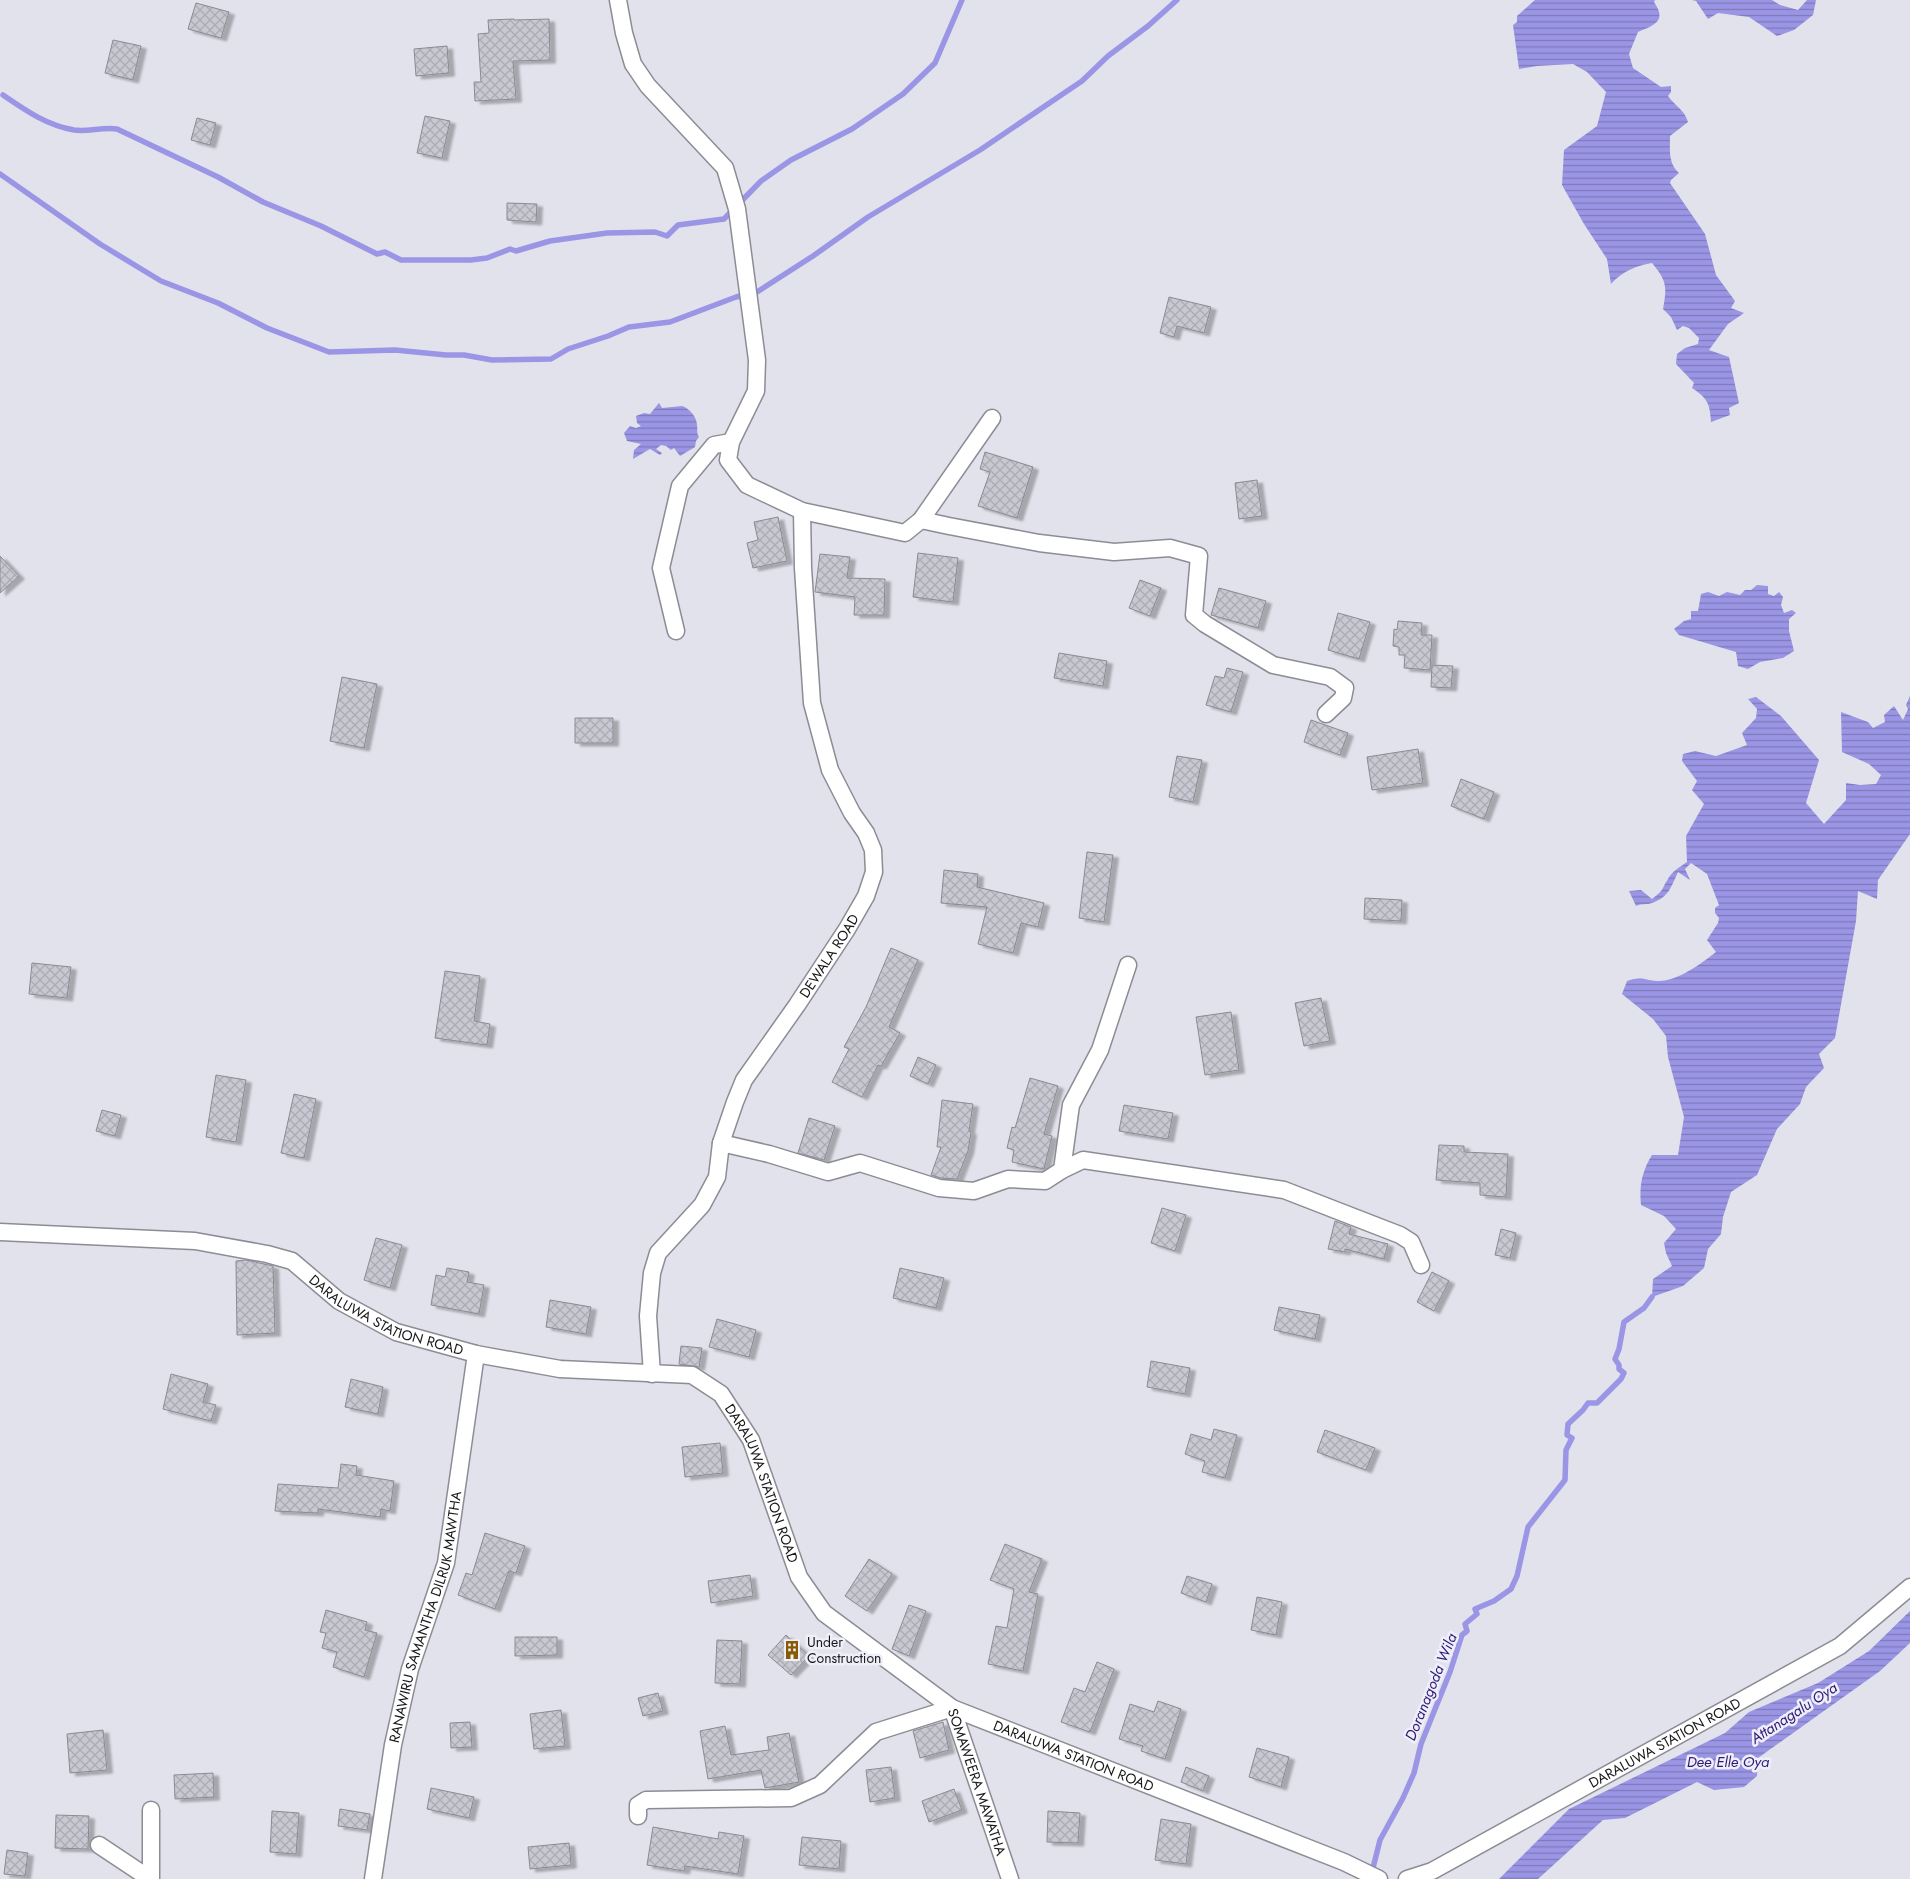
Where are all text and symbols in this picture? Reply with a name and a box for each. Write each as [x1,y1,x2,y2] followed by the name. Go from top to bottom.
[794,910,864,1002] street label: DEWALA ROAD
[305,1270,466,1360] street label: DARALUWA STATION ROAD
[720,1400,803,1566] street label: DARALUWA STATION ROAD
[384,1489,466,1745] street label: RANAWIRU SAMANTHA DILRUK MAWTHA
[1399,1629,1463,1744] water label: Doranagoda Wila
[807,1632,881,1668] place label: Under Construction
[781,1639,803,1661] building icon: Under Construction
[1746,1676,1842,1750] water label: Attanagalu Oya
[1585,1693,1744,1793] street label: DARALUWA STATION ROAD
[943,1706,1012,1859] street label: SOMAWEERA MAWATHA
[990,1715,1157,1796] street label: DARALUWA STATION ROAD
[1687,1751,1770,1773] water label: Dee Elle Oya

